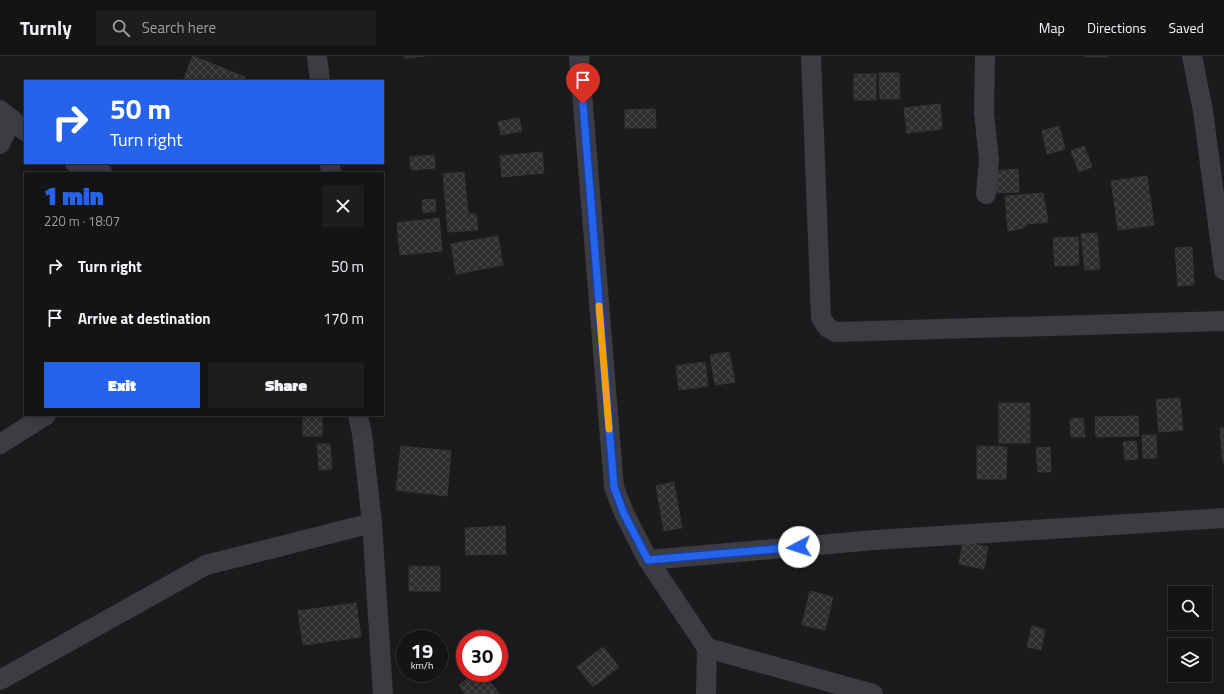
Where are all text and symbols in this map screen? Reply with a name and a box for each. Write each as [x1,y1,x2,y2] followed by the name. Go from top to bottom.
[96,10,376,46] search box
[20,13,72,42] text: Turnly
[142,16,216,39] text: Search here
[110,17,132,39] icon: search
[1039,17,1065,38] text: Map
[1087,17,1146,38] text: Directions
[1168,17,1204,38] text: Saved
[566,63,600,104] pin
[572,69,594,91] icon: arrive
[110,87,171,130] text: 50 m
[44,96,96,148] icon: right
[110,126,183,153] text: Turn right
[44,178,104,214] text: 1 min
[322,185,364,227] button: close
[44,211,120,231] text: 220 m · 18:07
[44,255,66,277] icon: right
[78,255,142,278] text: Turn right
[331,255,364,278] text: 50 m
[44,307,66,329] icon: arrive
[78,307,211,330] text: Arrive at destination
[323,307,364,330] text: 170 m
[44,362,200,408] button: Exit
[208,362,364,408] button: Share
[778,526,820,568] position arrow
[1168,586,1212,682] map controls
[1168,586,1212,630] button: search
[456,630,508,682] speed limit sign: 30
[411,635,433,666] text: 19
[1168,638,1212,682] button: layers
[411,658,433,673] text: km/h

